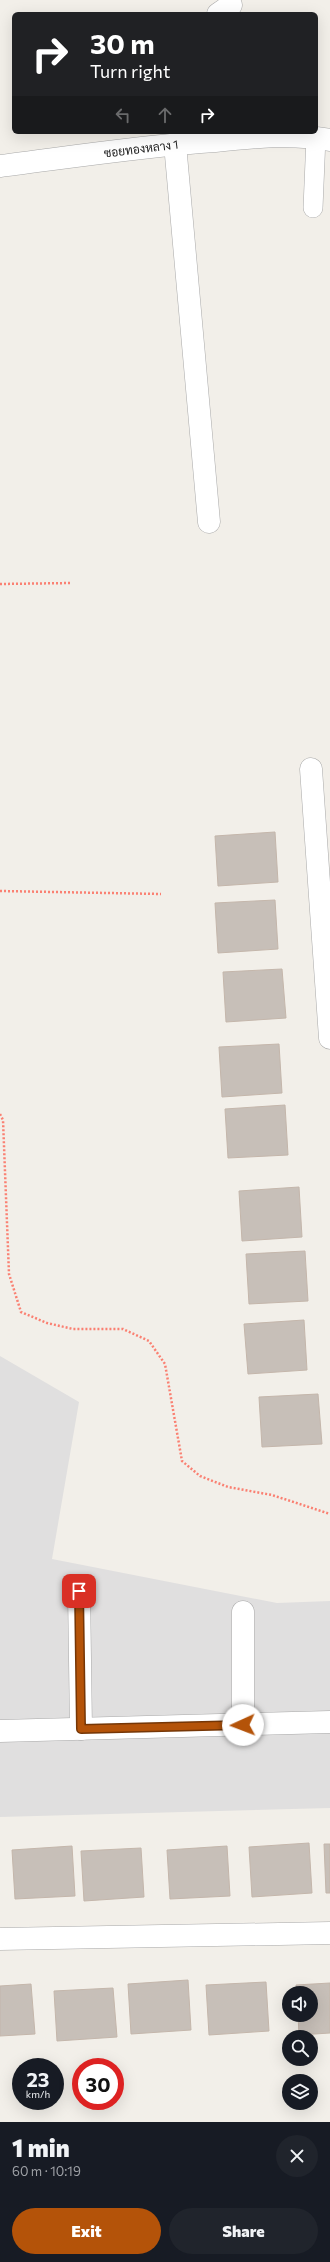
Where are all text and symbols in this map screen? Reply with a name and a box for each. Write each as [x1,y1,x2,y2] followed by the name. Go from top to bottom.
[90,26,155,60] text: 30 m
[24,28,76,80] icon: right
[90,60,170,82] text: Turn right
[112,104,134,126] icon: left
[154,104,176,126] icon: ahead
[196,104,218,126] icon: right
[103,136,179,160] street label: ซอยทองหลาง 1
[62,1574,96,1608] pin
[68,1580,90,1602] icon: arrive
[222,1704,264,1746] position arrow
[282,1986,318,2110] map controls
[282,1986,318,2022] button: sound
[282,2030,318,2066] button: search
[72,2058,124,2110] speed limit sign: 30
[26,2067,50,2091] text: 23
[282,2074,318,2110] button: layers
[26,2088,50,2100] text: km/h
[12,2133,70,2162] text: 1 min
[276,2135,318,2177] button: close
[12,2163,81,2179] text: 60 m · 10:19
[12,2208,161,2254] button: Exit
[169,2208,318,2254] button: Share

